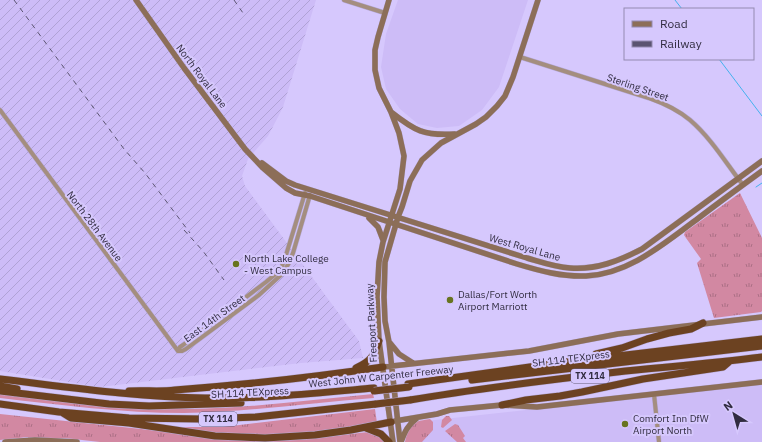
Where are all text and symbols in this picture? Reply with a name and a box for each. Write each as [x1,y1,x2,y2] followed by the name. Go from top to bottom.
[624,8,754,60] legend
[660,16,688,31] text: Road
[660,36,702,51] text: Railway
[173,42,230,111] street label: North Royal Lane
[605,71,671,104] street label: Sterling Street
[64,188,126,265] street label: North 28th Avenue
[488,231,562,264] street label: West Royal Lane
[244,252,329,277] place label: North Lake College - West Campus
[231,259,241,269] marker: North Lake College - West Campus
[363,283,380,363] street label: Freeport Parkway
[458,288,537,313] place label: Dallas/Fort Worth Airport Marriott
[181,291,248,345] street label: East 14th Street
[445,295,455,305] marker: Dallas/Fort Worth Airport Marriott
[532,347,611,370] street label: SH 114 TEXpress
[308,362,454,391] street label: West John W Carpenter Freeway
[571,369,609,383] road number: TX 114
[211,384,289,401] street label: SH 114 TEXpress
[714,394,754,434] north arrow
[721,398,735,414] text: N
[199,412,237,426] road number: TX 114
[633,412,709,437] place label: Comfort Inn DfW Airport North
[620,419,630,429] marker: Comfort Inn DfW Airport North

